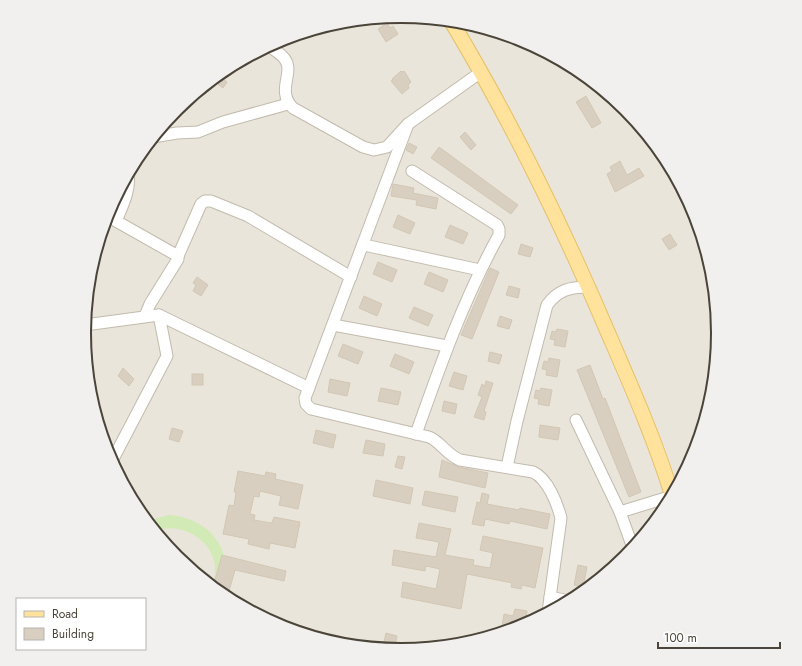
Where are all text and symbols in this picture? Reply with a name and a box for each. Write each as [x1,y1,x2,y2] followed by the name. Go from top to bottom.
[16,598,146,650] legend
[52,605,78,623] text: Road
[658,624,780,650] scale bar
[52,625,94,643] text: Building
[664,629,697,647] text: 100 m

